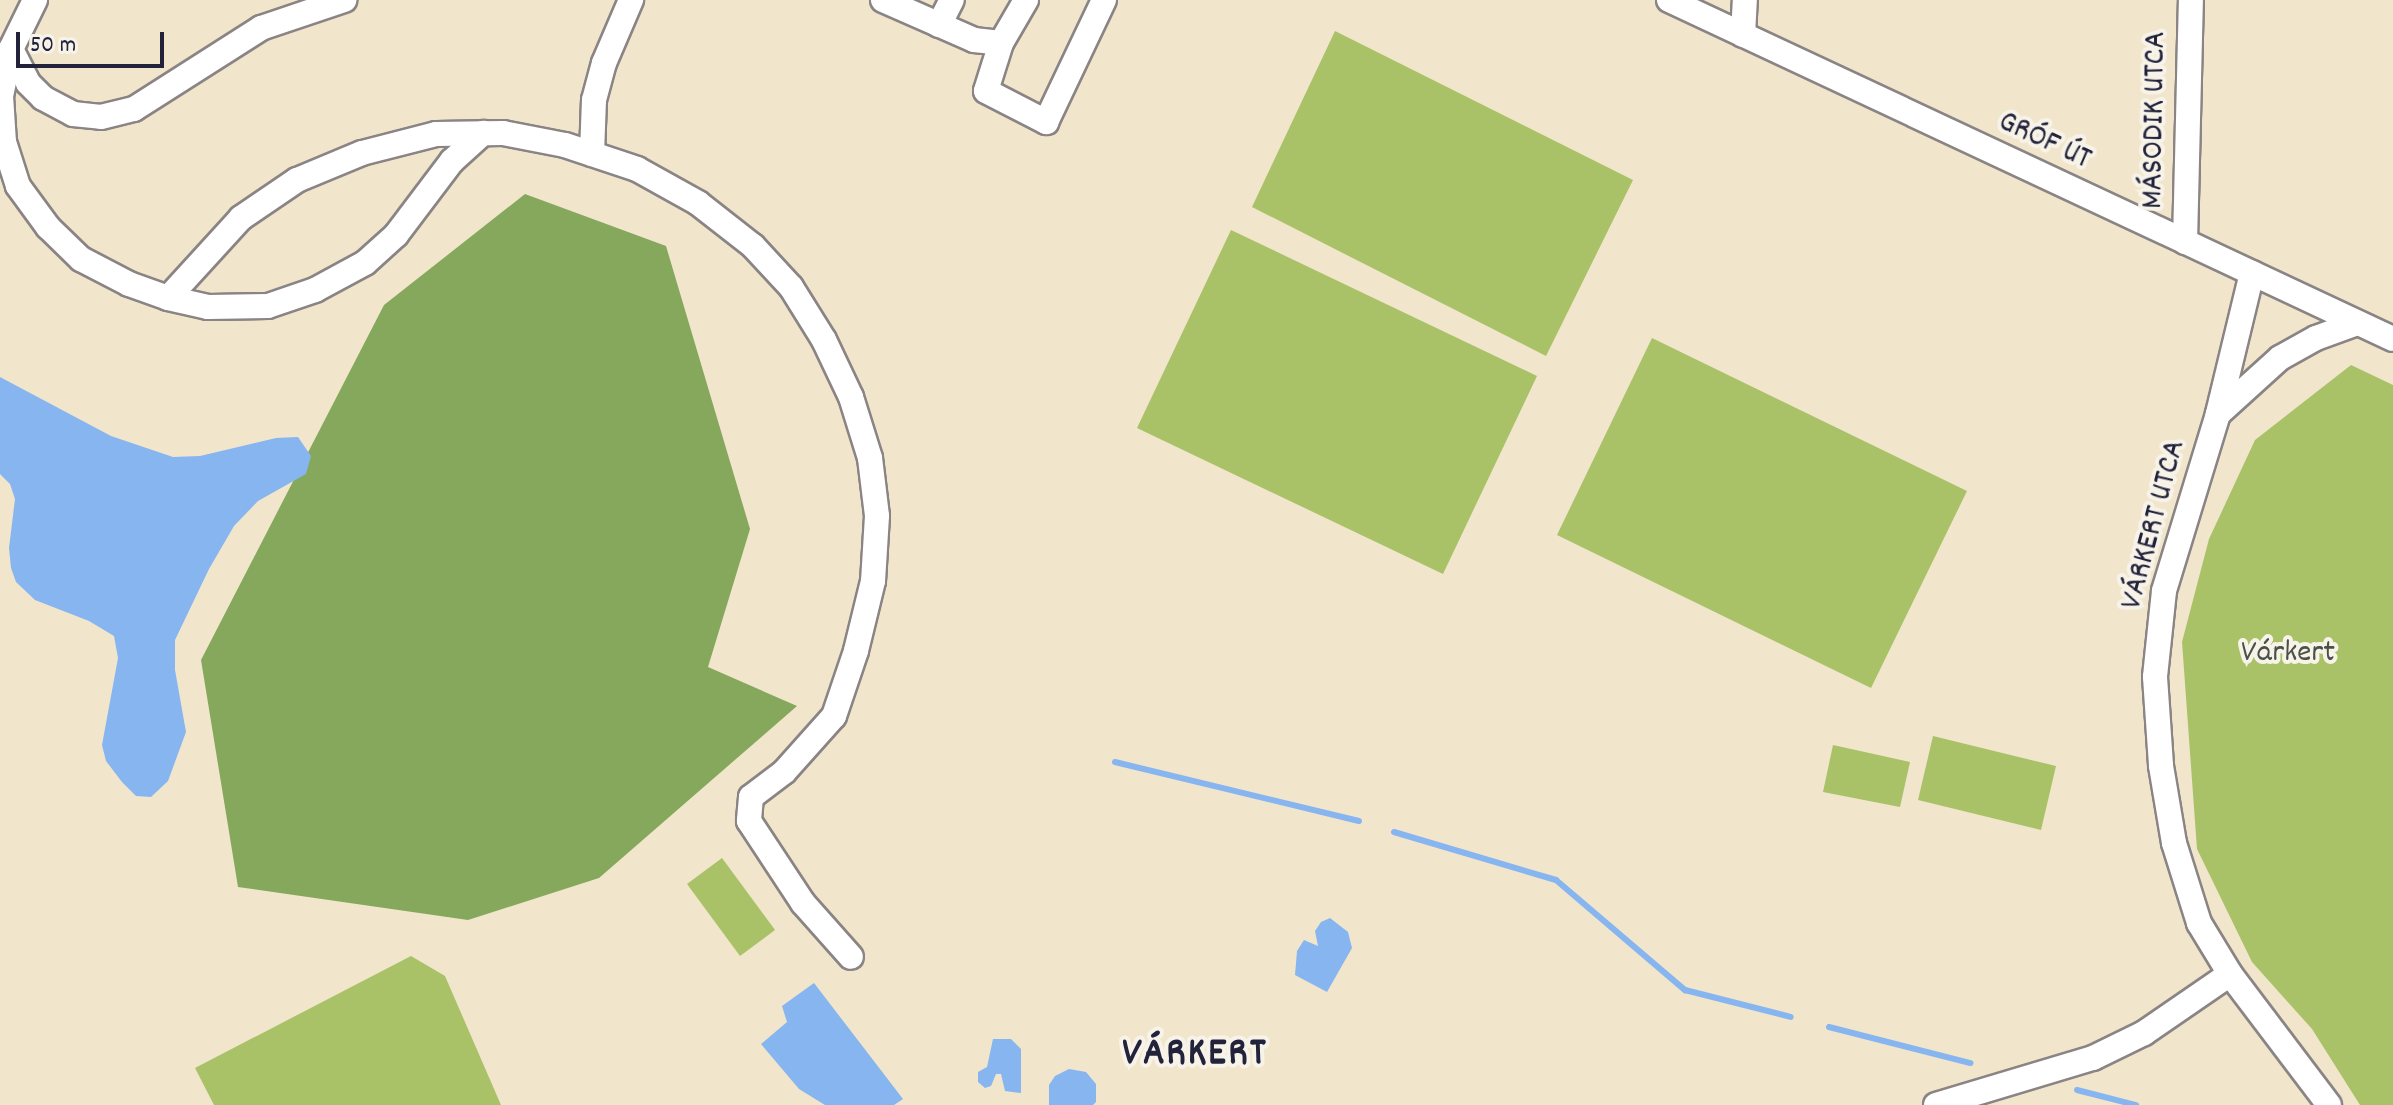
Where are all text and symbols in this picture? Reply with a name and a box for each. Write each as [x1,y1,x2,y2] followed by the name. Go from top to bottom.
[20,16,168,66] scale bar
[30,29,76,63] text: 50 m
[2135,31,2177,209] street label: MÁSODIK UTCA
[1991,104,2097,180] street label: GRÓF ÚT
[2114,436,2196,614] street label: VÁRKERT UTCA
[2241,635,2335,673] park label: Várkert
[1122,1032,1268,1080] district label: VÁRKERT

